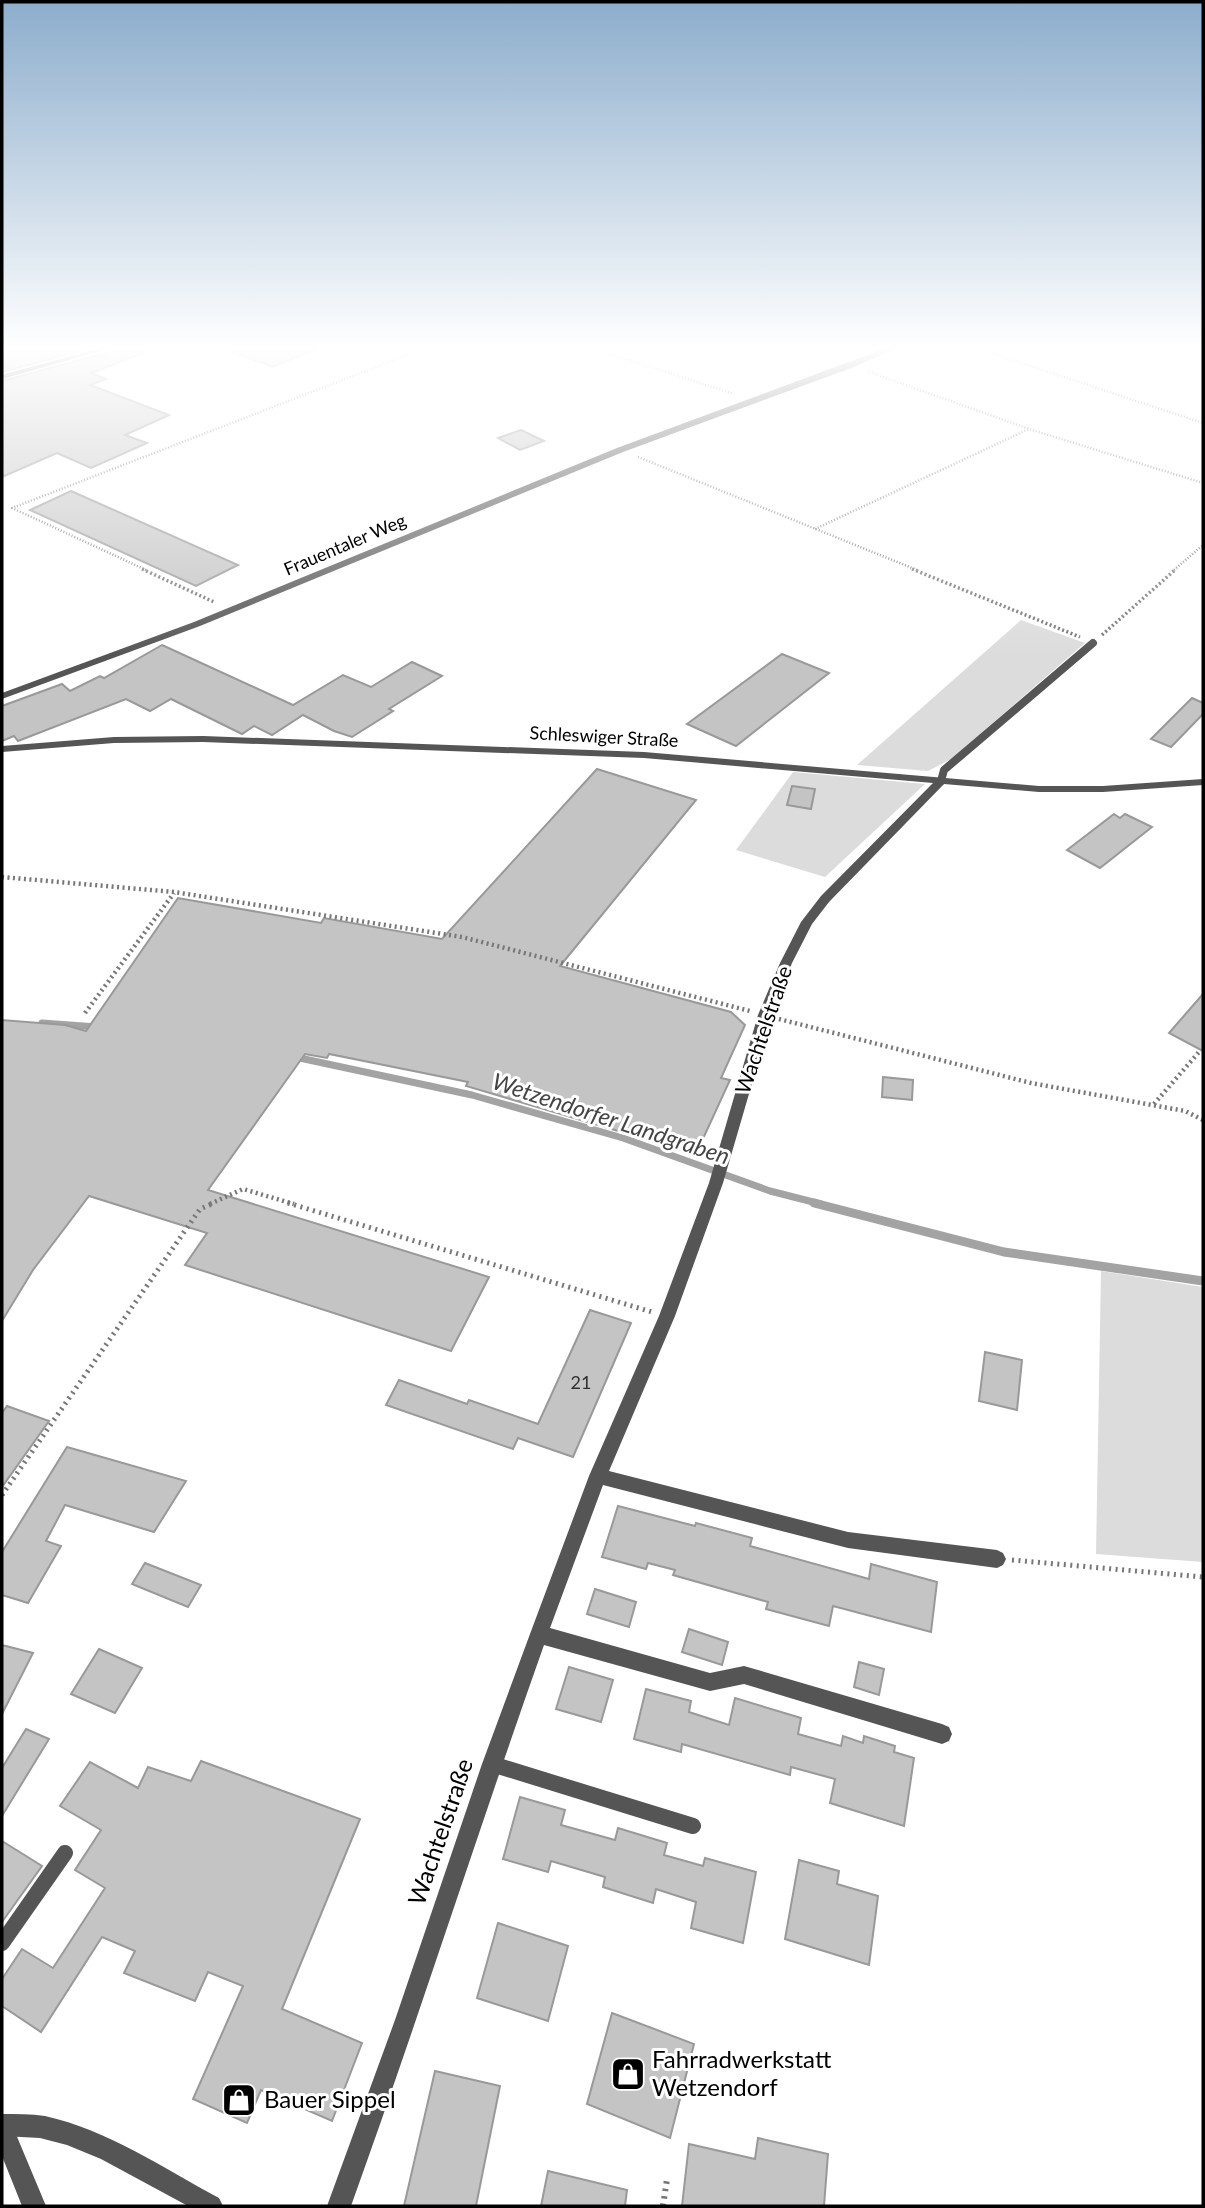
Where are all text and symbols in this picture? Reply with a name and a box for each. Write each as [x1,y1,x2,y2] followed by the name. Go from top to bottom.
[280,508,409,580] street label: Frauentaler Weg
[529,721,679,751] street label: Schleswiger Straße
[729,962,796,1097] street label: Wachtelstraße
[489,1066,733,1170] water label: Wetzendorfer Landgraben
[571,1371,591,1393] house number: 21
[401,1754,478,1909] street label: Wachtelstraße
[652,2044,832,2101] place label: Fahrradwerkstatt Wetzendorf
[609,2055,647,2093] shop icon: Fahrradwerkstatt Wetzendorf
[220,2081,258,2119] shop icon: Bauer Sippel
[264,2084,396,2113] place label: Bauer Sippel

